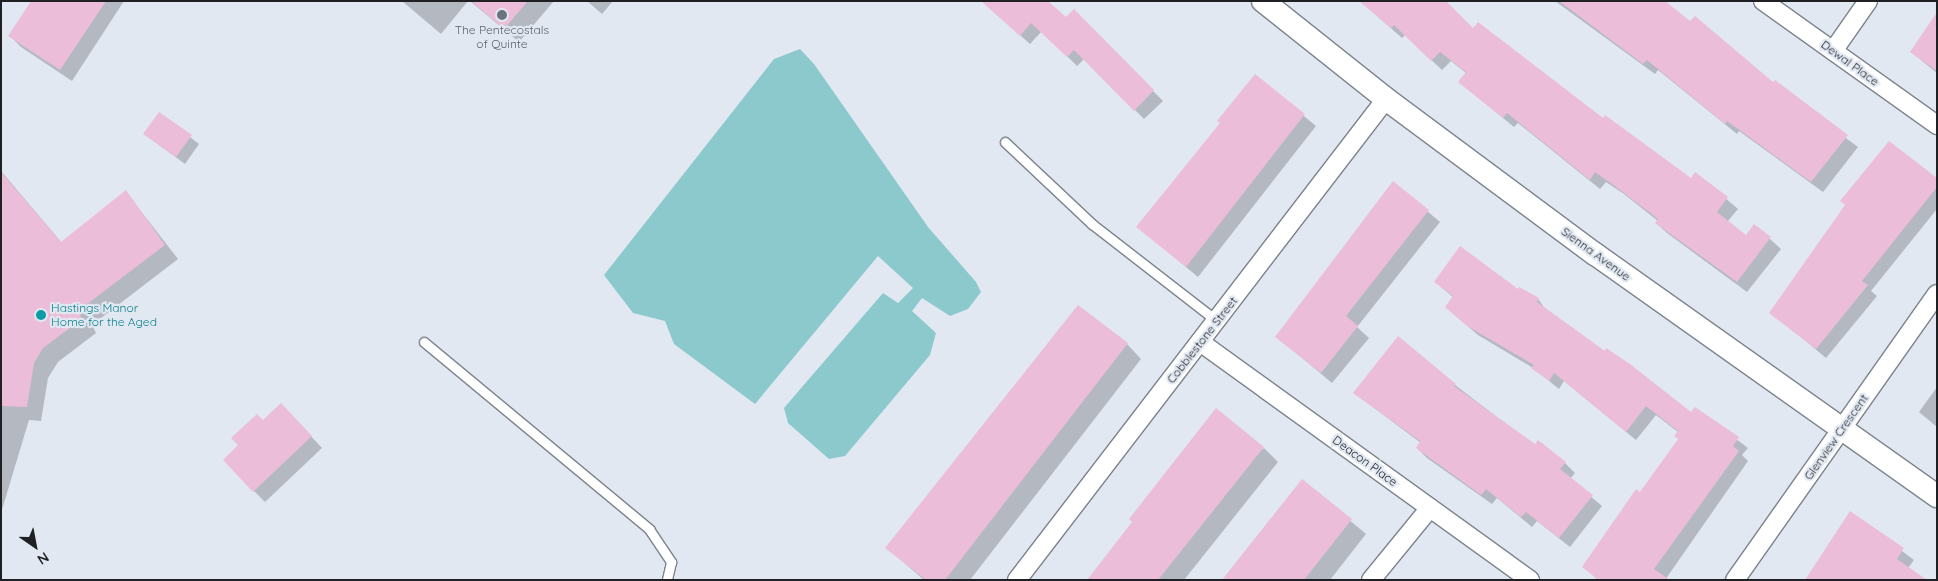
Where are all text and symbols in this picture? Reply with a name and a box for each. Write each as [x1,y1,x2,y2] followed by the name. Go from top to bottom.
[496,9,508,21] marker: The Pentecostals of Quinte
[455,23,549,51] place label: The Pentecostals of Quinte
[1818,37,1882,89] street label: Dewal Place
[1559,224,1633,284] street label: Sienna Avenue
[1164,294,1240,386] street label: Cobblestone Street
[51,301,157,329] place label: Hastings Manor Home for the Aged
[35,309,47,321] marker: Hastings Manor Home for the Aged
[1801,391,1871,483] street label: Glenview Crescent
[1330,433,1400,489] street label: Deacon Place
[10,521,60,571] north arrow
[34,548,52,569] text: N

